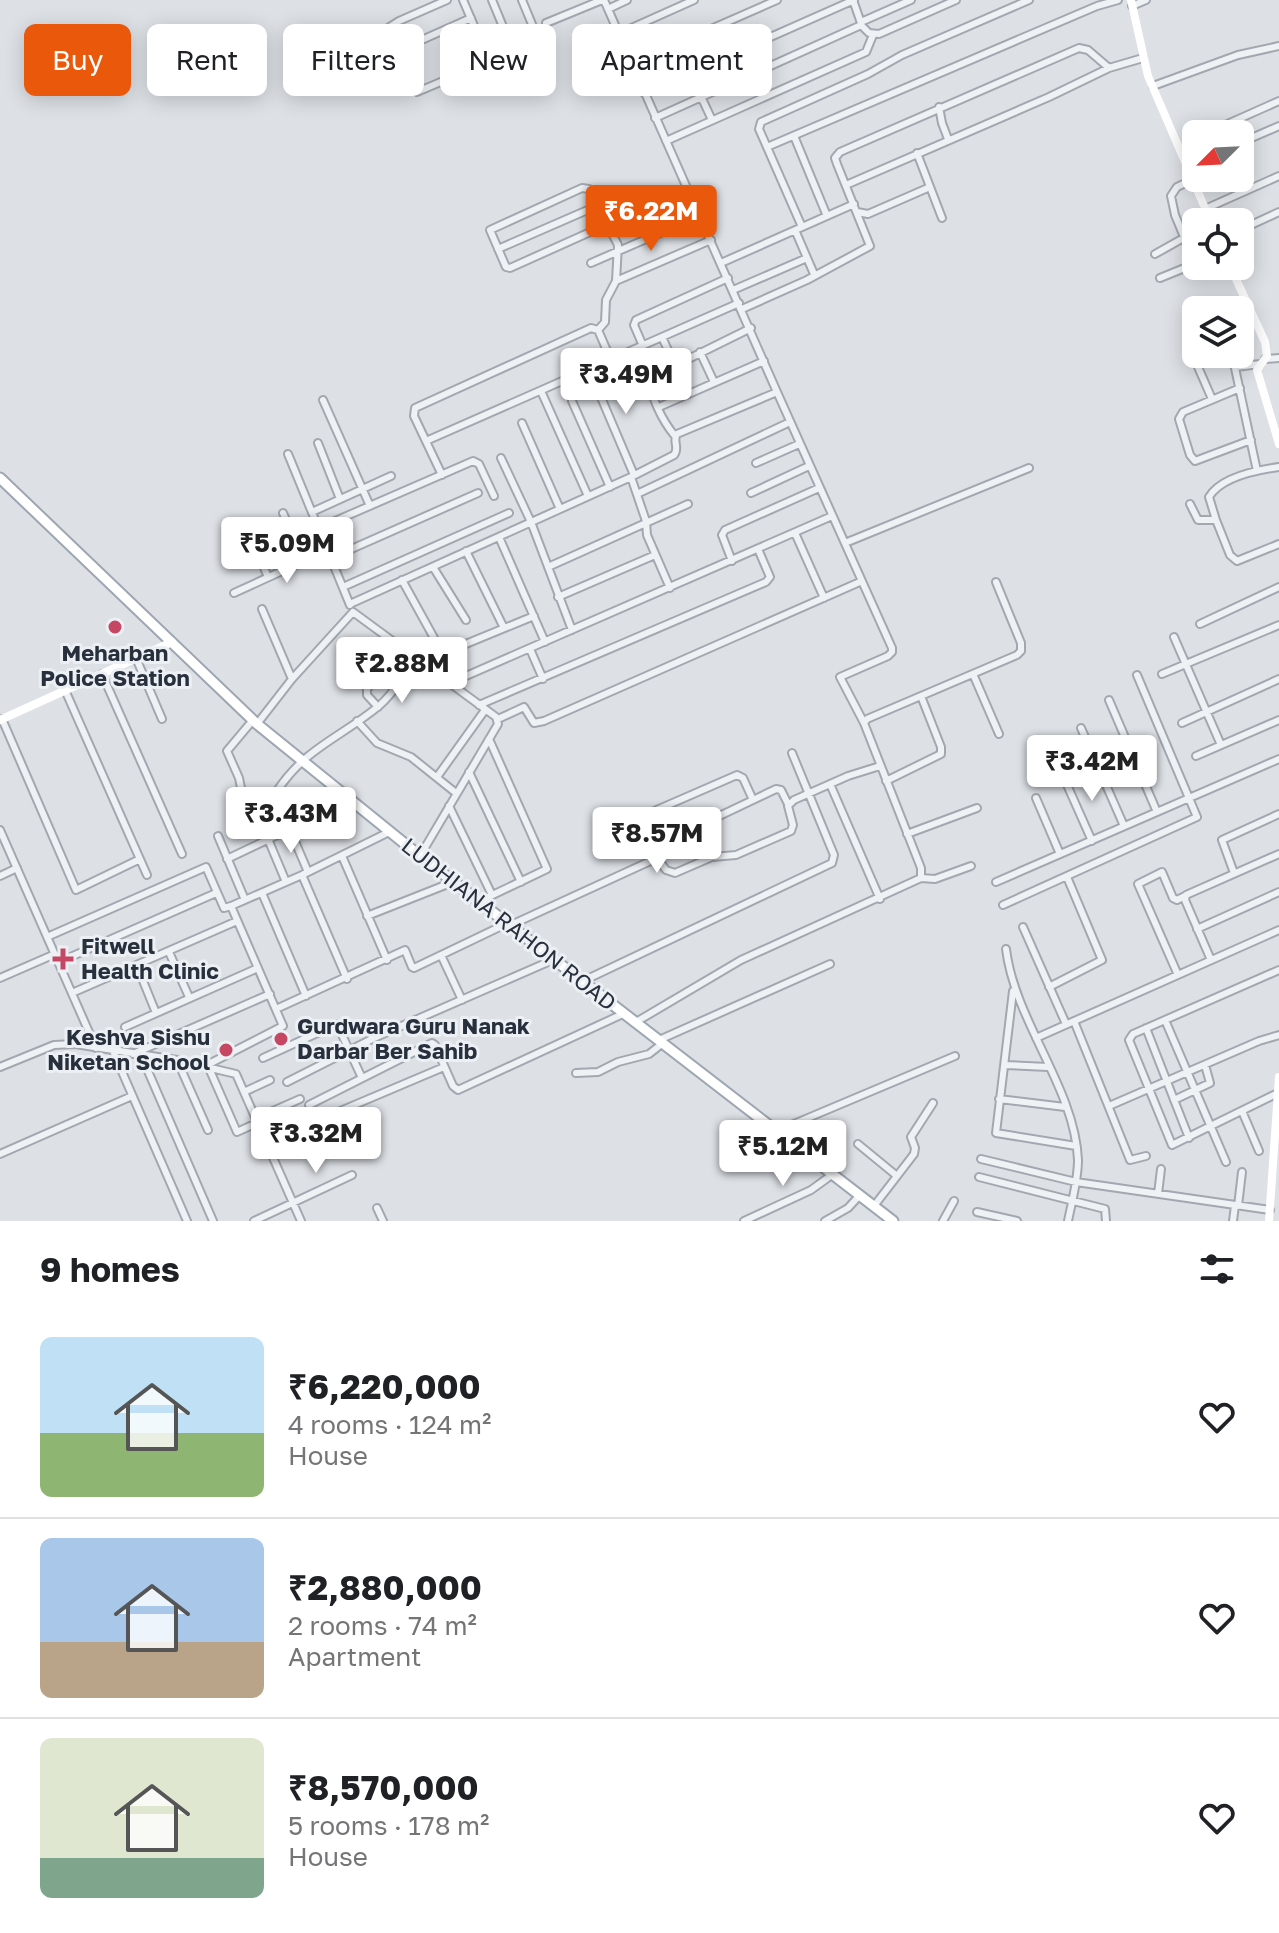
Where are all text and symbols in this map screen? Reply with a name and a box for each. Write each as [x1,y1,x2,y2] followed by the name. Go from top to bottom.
[24,24,131,96] chip: Buy
[147,24,267,96] chip: Rent
[283,24,424,96] chip: Filters
[440,24,556,96] chip: New
[572,24,772,96] chip: Apartment
[1182,120,1254,192] north arrow
[1182,120,1254,368] map controls
[586,185,716,253] pin: ₹6.22M
[604,195,698,226] text: ₹6.22M
[1182,208,1254,280] button: locate
[1182,296,1254,368] button: layers
[561,348,691,416] pin: ₹3.49M
[579,358,673,389] text: ₹3.49M
[222,517,352,585] pin: ₹5.09M
[239,527,335,558] text: ₹5.09M
[106,618,124,636] marker: Meharban Police Station
[337,637,467,705] pin: ₹2.88M
[40,639,190,691] place label: Meharban Police Station
[354,647,450,678] text: ₹2.88M
[1027,735,1157,803] pin: ₹3.42M
[1045,745,1139,776] text: ₹3.42M
[226,787,356,855] pin: ₹3.43M
[244,797,338,828] text: ₹3.43M
[592,807,722,875] pin: ₹8.57M
[610,817,704,848] text: ₹8.57M
[397,832,622,1016] street label: LUDHIANA RAHON ROAD
[81,932,219,984] place label: Fitwell Health Clinic
[52,948,74,970] marker: Fitwell Health Clinic
[297,1012,530,1064] place label: Gurdwara Guru Nanak Darbar Ber Sahib
[47,1023,210,1075] place label: Keshva Sishu Niketan School
[272,1030,290,1048] marker: Gurdwara Guru Nanak Darbar Ber Sahib
[217,1041,235,1059] marker: Keshva Sishu Niketan School
[251,1107,381,1175] pin: ₹3.32M
[269,1117,363,1148] text: ₹3.32M
[718,1120,848,1188] pin: ₹5.12M
[737,1130,829,1161] text: ₹5.12M
[1195,1247,1239,1291] icon: filters
[40,1249,180,1289] text: 9 homes
[288,1366,481,1406] text: ₹6,220,000
[104,1369,200,1465] icon: home
[1195,1395,1239,1439] icon: heart
[288,1409,491,1440] text: 4 rooms · 124 m²
[288,1440,368,1471] text: House
[288,1567,482,1607] text: ₹2,880,000
[104,1570,200,1666] icon: home
[1195,1596,1239,1640] icon: heart
[288,1610,477,1641] text: 2 rooms · 74 m²
[288,1641,421,1672] text: Apartment
[288,1767,479,1807] text: ₹8,570,000
[104,1770,200,1866] icon: home
[1195,1796,1239,1840] icon: heart
[288,1810,489,1841] text: 5 rooms · 178 m²
[288,1841,368,1872] text: House

